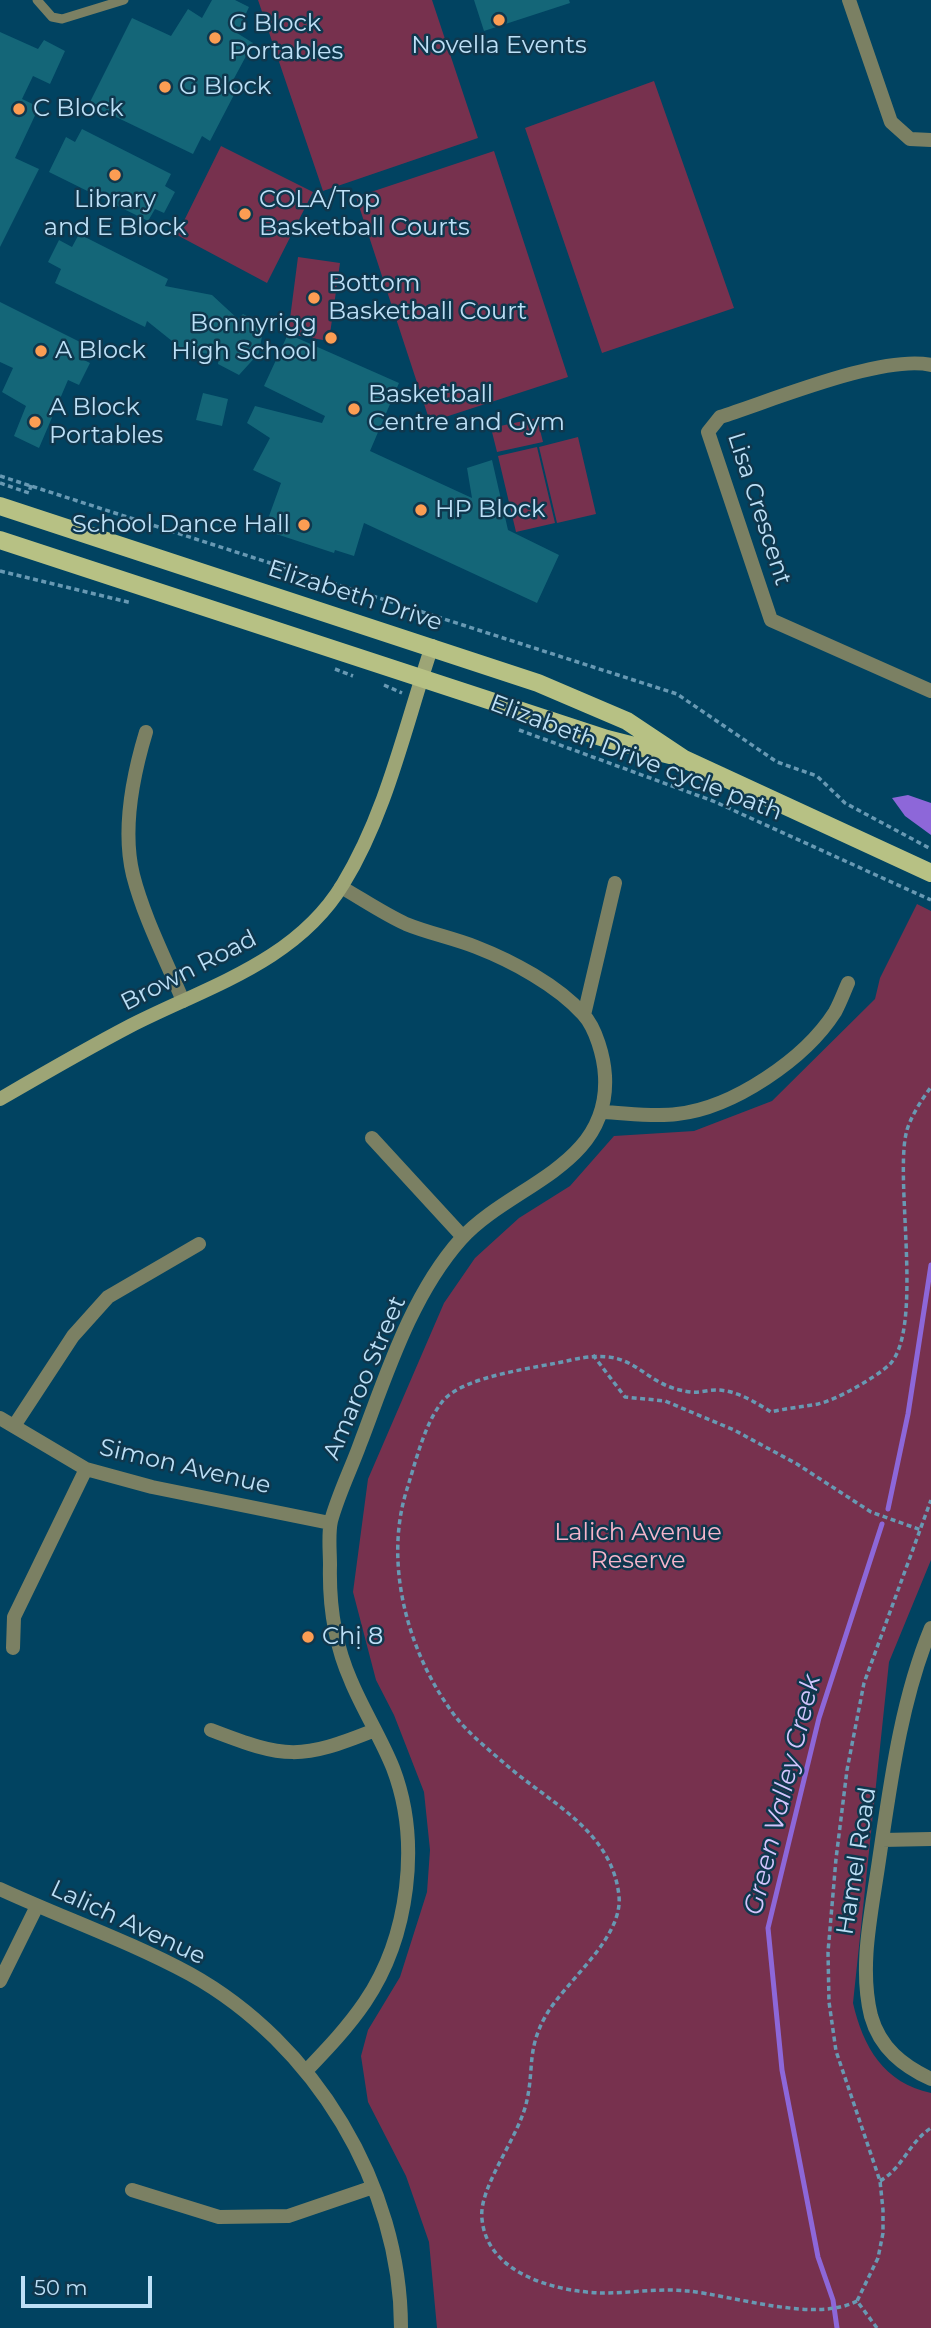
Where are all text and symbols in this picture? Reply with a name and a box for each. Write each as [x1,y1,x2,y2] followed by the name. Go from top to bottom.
[229,10,343,66] place label: G Block Portables
[491,12,507,28] marker: Novella Events
[207,30,223,46] marker: G Block Portables
[411,32,587,60] place label: Novella Events
[179,73,271,101] place label: G Block
[157,79,173,95] marker: G Block
[33,95,124,123] place label: C Block
[11,101,27,117] marker: C Block
[107,167,123,183] marker: Library and E Block
[44,186,186,242] place label: Library and E Block
[259,186,470,242] place label: COLA/Top Basketball Courts
[237,206,253,222] marker: COLA/Top Basketball Courts
[328,270,527,326] place label: Bottom Basketball Court
[306,290,322,306] marker: Bottom Basketball Court
[171,310,317,366] place label: Bonnyrigg High School
[323,330,339,346] marker: Bonnyrigg High School
[55,337,146,365] place label: A Block
[33,343,49,359] marker: A Block
[368,381,565,437] place label: Basketball Centre and Gym
[49,394,163,450] place label: A Block Portables
[346,401,362,417] marker: Basketball Centre and Gym
[27,414,43,430] marker: A Block Portables
[721,429,797,589] street label: Lisa Crescent
[435,496,545,524] place label: HP Block
[413,502,429,518] marker: HP Block
[72,511,290,539] place label: School Dance Hall
[296,517,312,533] marker: School Dance Hall
[264,554,446,638] street label: Elizabeth Drive
[486,689,786,827] street label: Elizabeth Drive cycle path
[116,924,262,1018] street label: Brown Road
[318,1292,412,1464] street label: Amaroo Street
[97,1433,273,1501] street label: Simon Avenue
[554,1519,722,1575] park label: Lalich Avenue Reserve
[322,1623,383,1651] place label: Chị 8
[300,1629,316,1645] marker: Chị 8
[738,1672,828,1918] water label: Green Valley Creek
[831,1785,883,1937] street label: Hamel Road
[46,1875,210,1971] street label: Lalich Avenue
[24,2262,156,2306] scale bar
[34,2275,88,2300] text: 50 m

